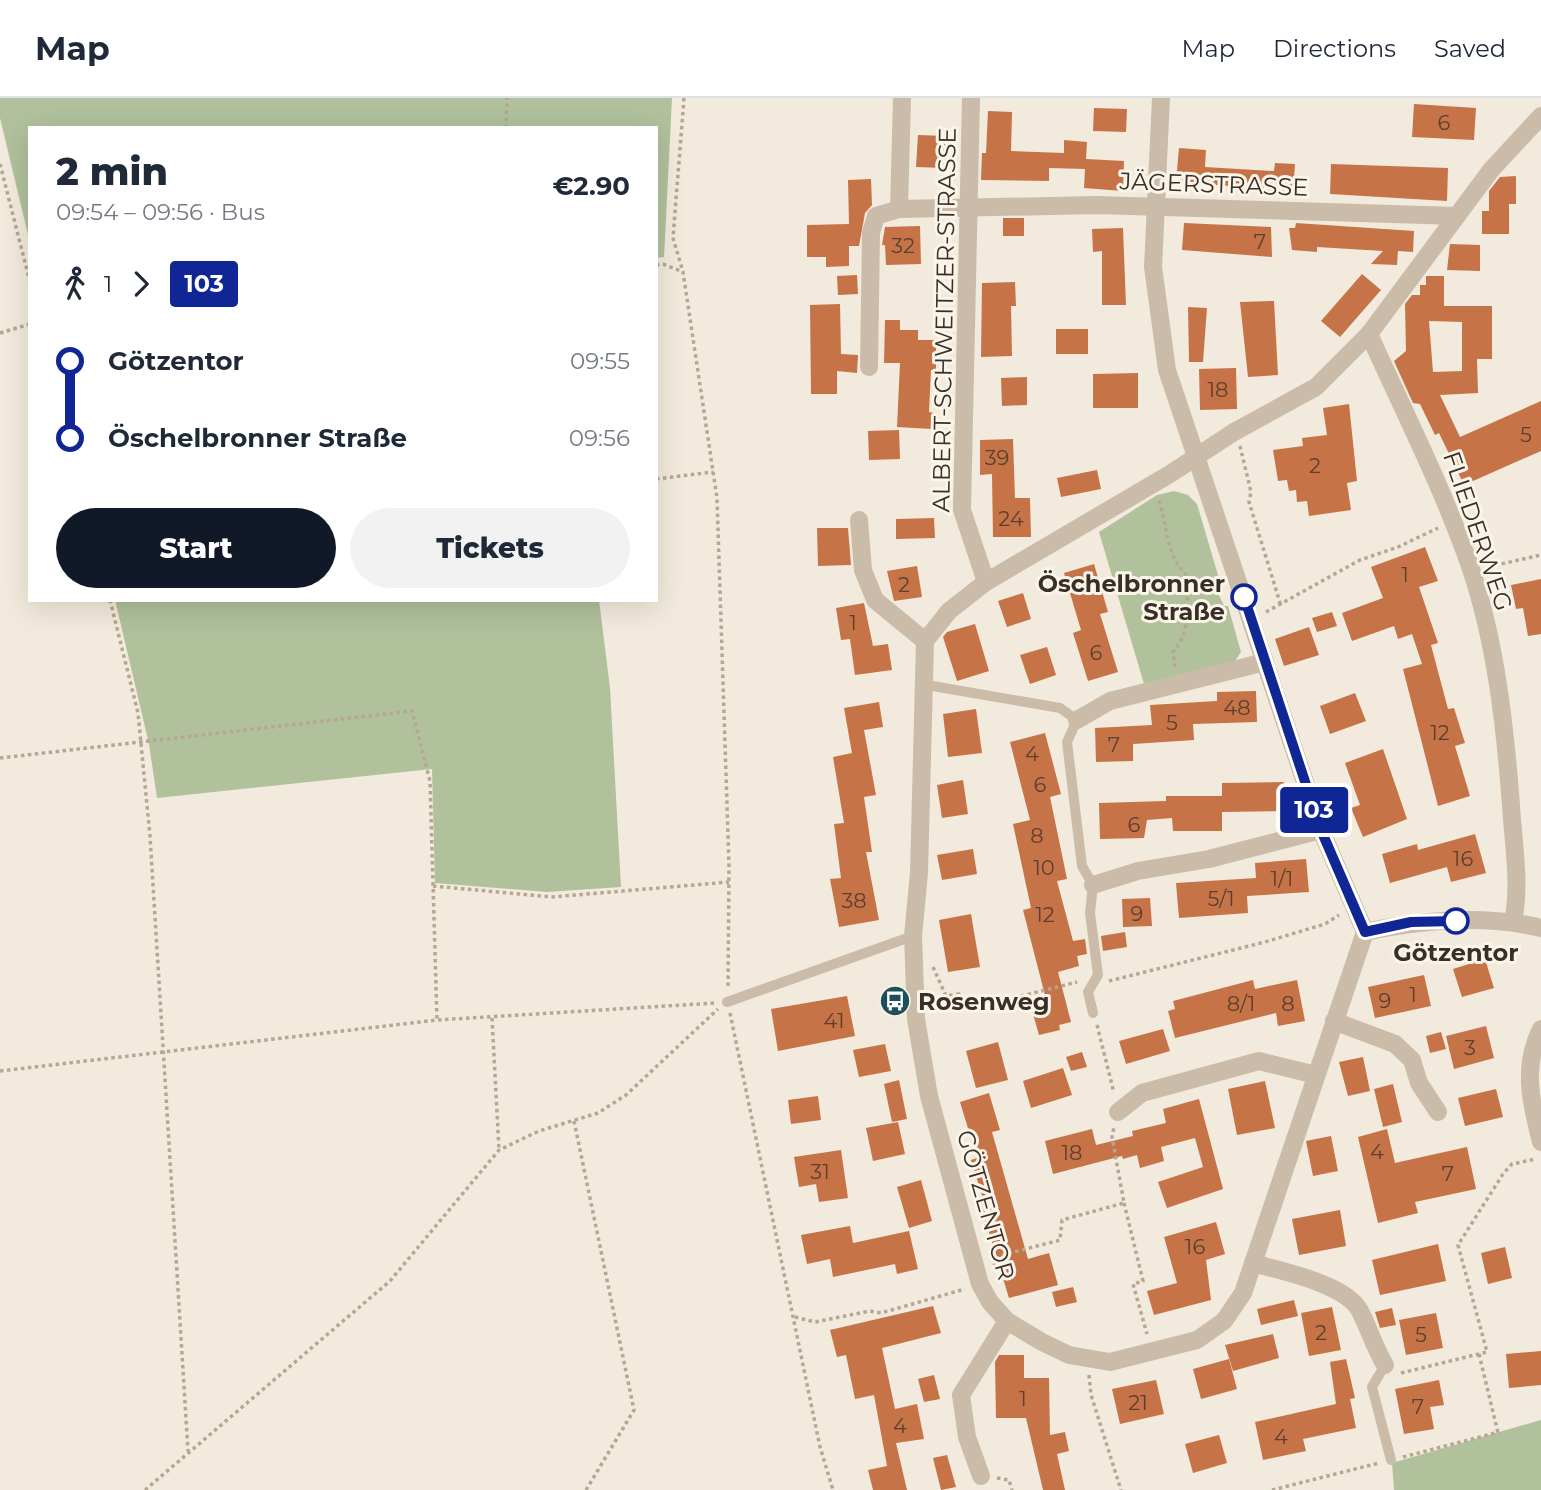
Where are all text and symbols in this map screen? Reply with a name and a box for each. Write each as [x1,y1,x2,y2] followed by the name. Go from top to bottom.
[35,28,110,68] text: Map
[1182,34,1235,63] text: Map
[1273,34,1396,63] text: Directions
[1434,34,1506,63] text: Saved
[1438,110,1451,135] house number: 6
[926,127,962,513] street label: ALBERT-SCHWEITZER-STRASSE
[56,148,168,195] text: 2 min
[1118,166,1309,202] street label: JÄGERSTRASSE
[552,170,630,202] text: €2.90
[56,198,265,226] text: 09:54 – 09:56 · Bus
[1254,229,1266,254] house number: 7
[891,233,915,258] house number: 32
[56,265,94,303] icon: walk
[122,265,160,303] icon: forward
[184,269,224,298] text: 103
[104,270,112,298] text: 1
[108,345,244,377] text: Götzentor
[570,347,630,375] text: 09:55
[1208,377,1228,402] house number: 18
[108,422,407,454] text: Öschelbronner Straße
[1520,422,1532,447] house number: 5
[569,424,630,452] text: 09:56
[985,445,1009,470] house number: 39
[1437,447,1519,615] street label: FLIEDERWEG
[1309,453,1321,478] house number: 2
[998,506,1024,531] house number: 24
[56,508,336,588] button: Start
[350,508,630,588] button: Tickets
[1401,562,1409,587] house number: 1
[1038,569,1225,626] place label: Öschelbronner Straße
[898,572,910,597] house number: 2
[1231,584,1257,610] marker: Öschelbronner Straße
[849,610,857,635] house number: 1
[1090,640,1103,665] house number: 6
[1223,695,1251,720] house number: 48
[1166,710,1178,735] house number: 5
[1430,720,1450,745] house number: 12
[1108,732,1120,757] house number: 7
[1025,741,1039,766] house number: 4
[1034,772,1047,797] house number: 6
[1274,787,1354,833] line badge: 103
[1294,795,1334,824] text: 103
[1128,812,1141,837] house number: 6
[1030,823,1044,848] house number: 8
[1453,846,1473,871] house number: 16
[1033,855,1055,880] house number: 10
[1271,866,1293,891] house number: 1/1
[1207,886,1235,911] house number: 5/1
[841,888,867,913] house number: 38
[1131,901,1143,926] house number: 9
[1035,902,1055,927] house number: 12
[1443,908,1469,934] marker: Götzentor
[1393,938,1519,967] place label: Götzentor
[1409,982,1417,1007] house number: 1
[878,984,912,1018] bus stop icon: Rosenweg
[918,987,1050,1016] place label: Rosenweg
[1379,988,1391,1013] house number: 9
[1227,991,1255,1016] house number: 8/1
[1281,991,1295,1016] house number: 8
[824,1008,844,1033] house number: 41
[1464,1035,1476,1060] house number: 3
[951,1127,1021,1283] street label: GÖTZENTOR
[1370,1139,1384,1164] house number: 4
[1062,1140,1082,1165] house number: 18
[810,1159,830,1184] house number: 31
[1442,1161,1454,1186] house number: 7
[1185,1234,1205,1259] house number: 16
[1315,1320,1327,1345] house number: 2
[1415,1322,1427,1347] house number: 5
[1019,1386,1027,1411] house number: 1
[1128,1390,1148,1415] house number: 21
[1412,1394,1424,1419] house number: 7
[893,1413,907,1438] house number: 4
[1274,1424,1288,1449] house number: 4

